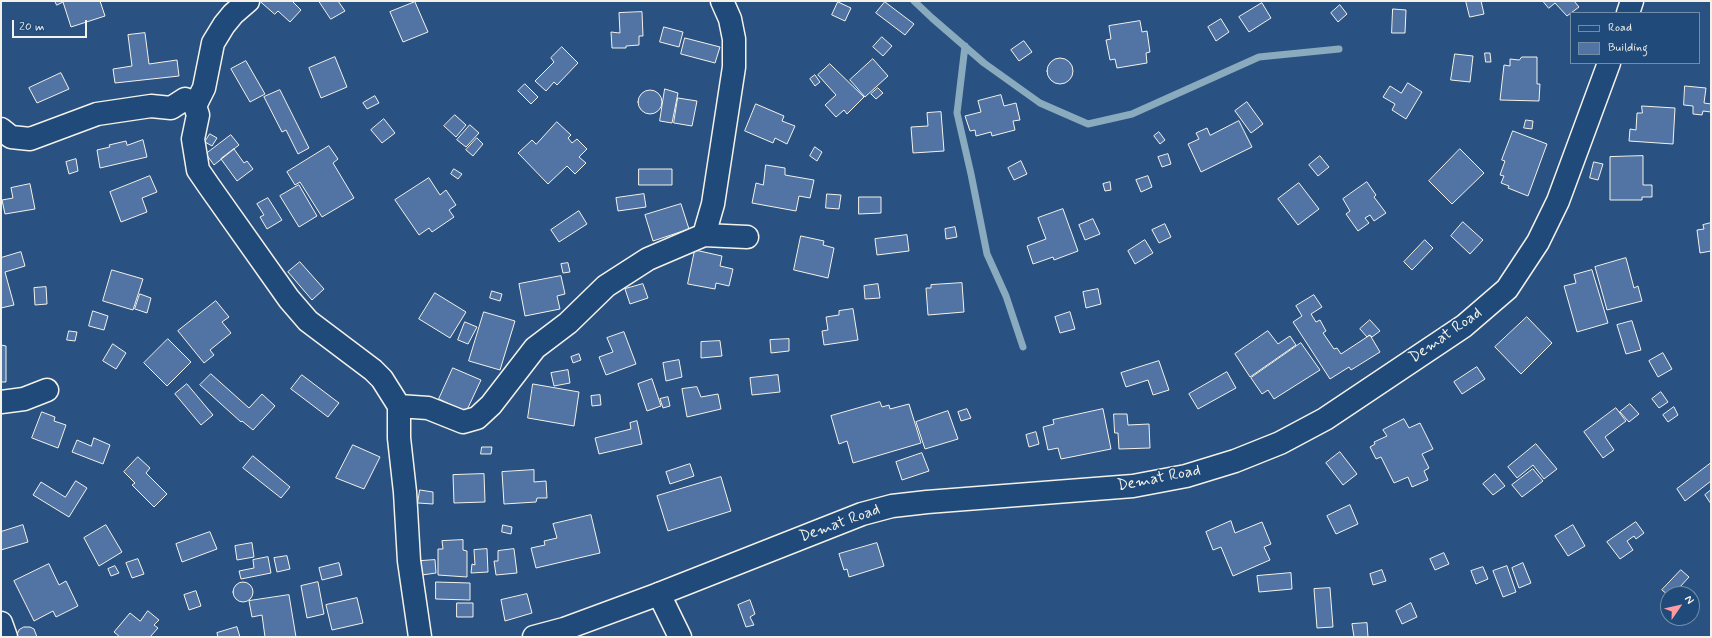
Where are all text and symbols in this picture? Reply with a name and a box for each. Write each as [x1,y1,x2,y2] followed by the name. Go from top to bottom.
[14,12,89,38] scale bar
[1570,12,1700,64] legend
[19,19,45,35] text: 20 m
[1608,20,1632,36] text: Road
[1608,40,1648,56] text: Building
[1406,304,1486,368] street label: Demat Road
[1116,462,1202,496] street label: Demat Road
[797,501,883,547] street label: Demat Road
[1660,586,1700,626] north arrow
[1681,593,1697,607] text: N

